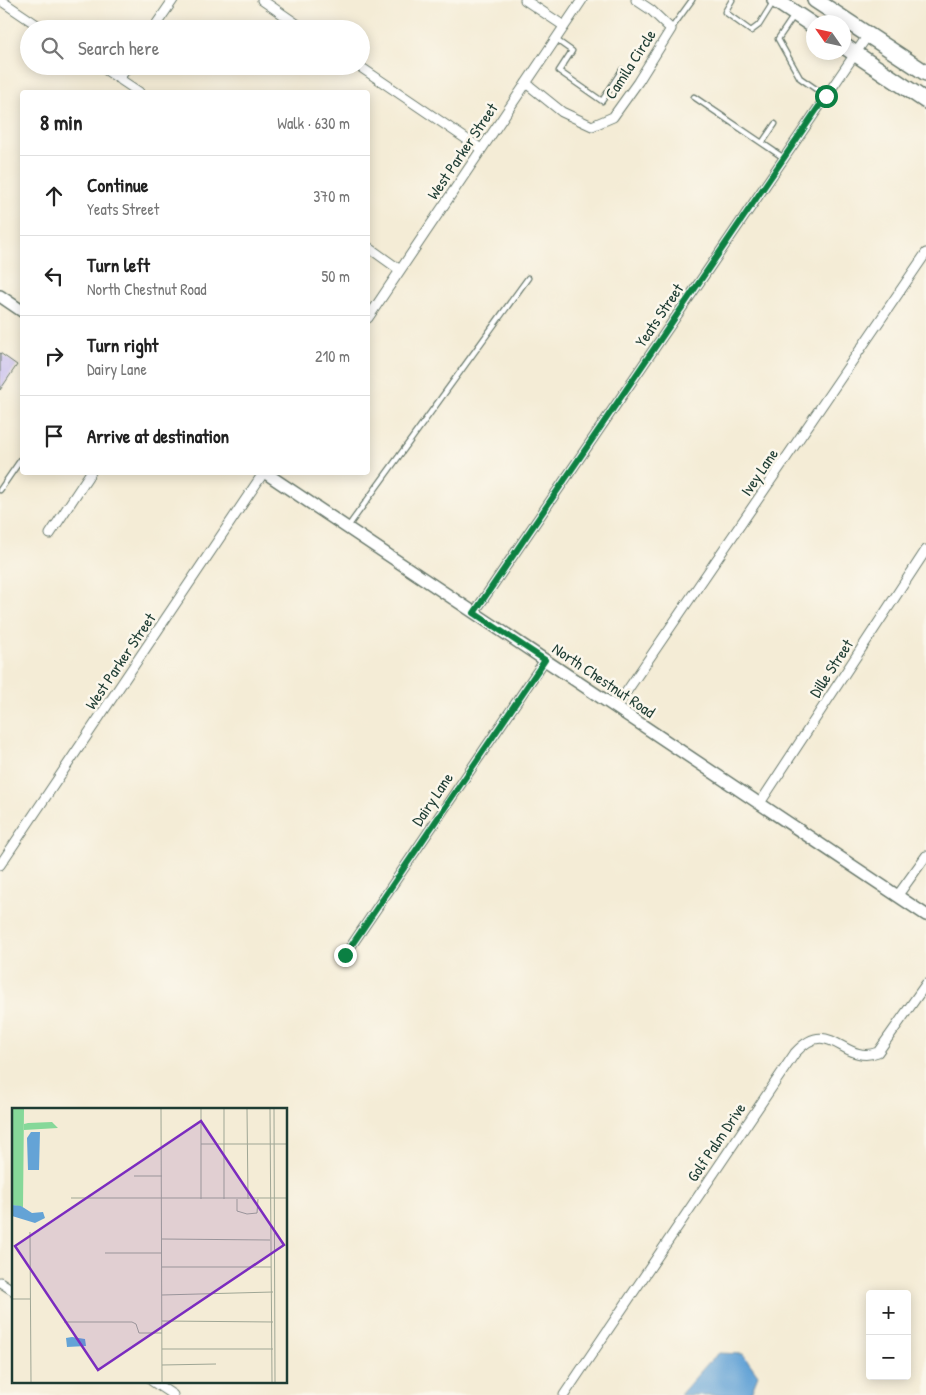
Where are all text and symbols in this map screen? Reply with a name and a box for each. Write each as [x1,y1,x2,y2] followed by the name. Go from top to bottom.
[806,15,851,60] north arrow
[20,20,370,75] search box
[599,24,661,103] street label: Camila Circle
[38,34,66,62] icon: search
[78,35,159,61] text: Search here
[815,85,838,108] route start
[422,98,503,203] street label: West Parker Street
[40,108,82,137] text: 8 min
[277,112,350,134] text: Walk · 630 m
[87,172,148,198] text: Continue
[40,182,68,210] icon: ahead
[313,185,350,207] text: 370 m
[87,198,159,220] text: Yeats Street
[87,252,150,278] text: Turn left
[40,262,68,290] icon: left
[322,265,350,287] text: 50 m
[87,278,207,300] text: North Chestnut Road
[630,278,689,351] street label: Yeats Street
[87,332,158,358] text: Turn right
[40,342,68,370] icon: right
[315,345,350,367] text: 210 m
[87,358,147,380] text: Dairy Lane
[40,422,68,450] icon: arrive
[87,423,229,449] text: Arrive at destination
[735,443,783,500] street label: Ivey Lane
[80,608,161,713] street label: West Parker Street
[804,634,858,701] street label: Dille Street
[548,637,660,723] street label: North Chestnut Road
[406,768,458,830] street label: Dairy Lane
[334,944,357,967] route end
[682,1098,751,1186] street label: Golf Palm Drive
[12,1108,288,1382] inset map
[866,1290,911,1380] map controls
[866,1290,911,1335] button: +
[866,1335,911,1380] button: −

